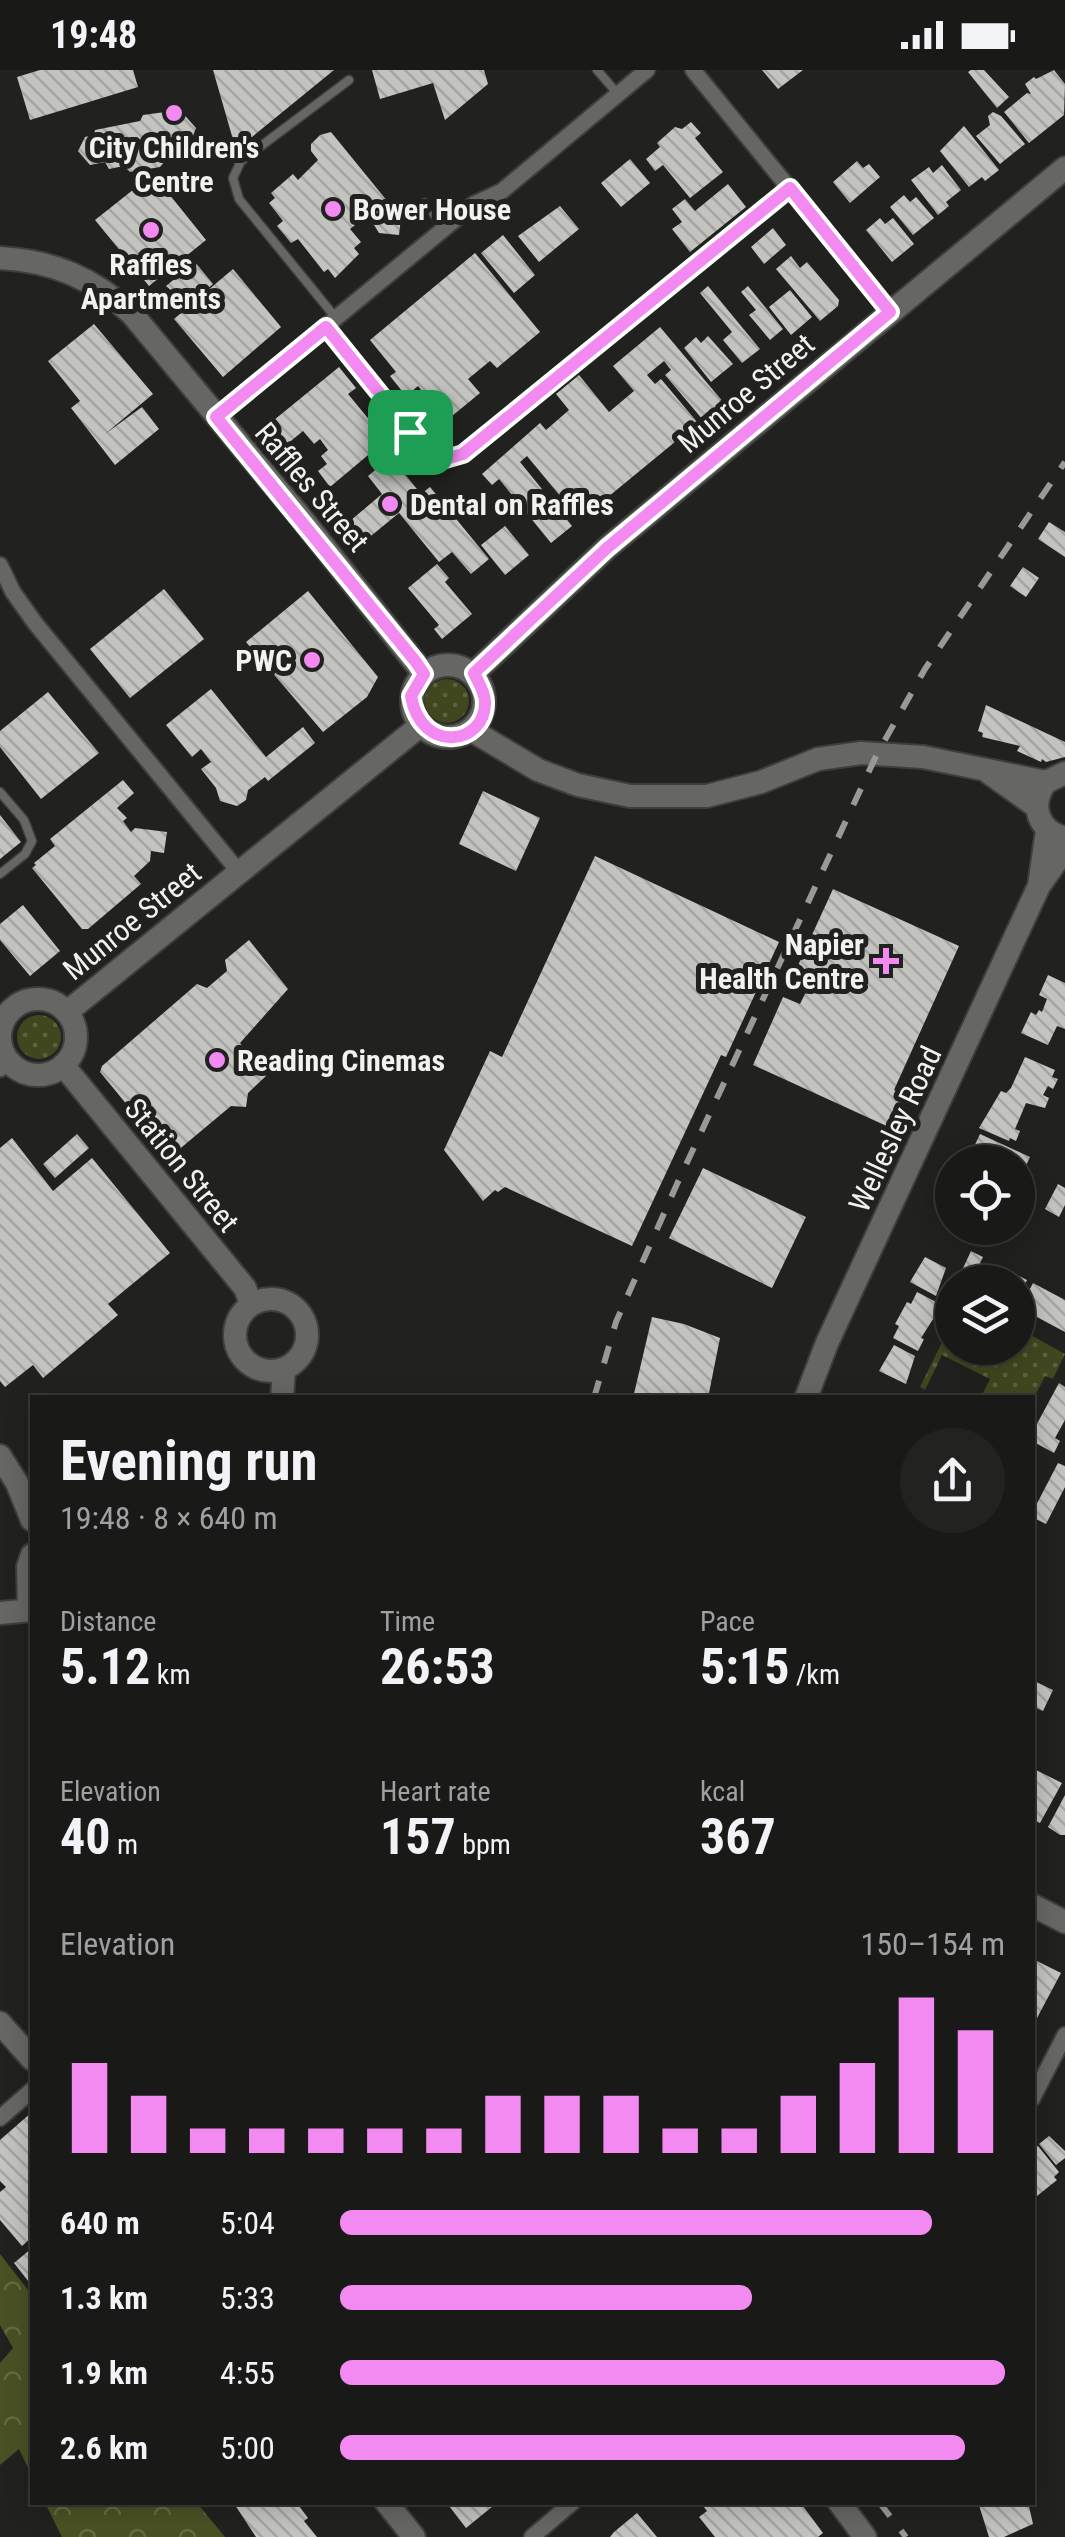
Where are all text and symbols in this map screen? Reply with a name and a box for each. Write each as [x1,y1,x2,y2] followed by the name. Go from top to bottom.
[50,13,137,57] text: 19:48
[163,102,185,124] marker: City Children's Centre
[89,130,259,199] place label: City Children's Centre
[353,192,511,227] place label: Bower House
[322,198,344,220] marker: Bower House
[140,219,162,241] marker: Raffles Apartments
[81,247,221,316] place label: Raffles Apartments
[671,326,821,460] street label: Munroe Street
[368,390,453,475] pin
[383,405,438,460] icon: arrive
[248,415,376,559] street label: Raffles Street
[410,487,614,522] place label: Dental on Raffles
[379,493,401,515] marker: Dental on Raffles
[235,643,292,678] place label: PWC
[301,649,323,671] marker: PWC
[56,855,208,987] street label: Munroe Street
[699,927,864,996] place label: Napier Health Centre
[873,948,899,974] marker: Napier Health Centre
[841,1041,949,1217] street label: Wellesley Road
[237,1043,445,1078] place label: Reading Cinemas
[206,1049,228,1071] marker: Reading Cinemas
[118,1091,246,1239] street label: Station Street
[935,1145,1035,1365] map controls
[935,1145,1035,1245] button: locate
[935,1265,1035,1365] button: layers
[900,1428,1005,1533] button: share
[60,1429,318,1493] text: Evening run
[60,1499,278,1537] text: 19:48 · 8 × 640 m
[60,1605,157,1638] text: Distance
[380,1605,435,1638] text: Time
[700,1605,755,1638] text: Pace
[60,1638,150,1696] text: 5.12
[380,1638,495,1696] text: 26:53
[700,1638,789,1696] text: 5:15
[150,1658,190,1691] text: km
[789,1658,840,1691] text: /km
[60,1775,161,1808] text: Elevation
[380,1775,491,1808] text: Heart rate
[700,1775,745,1808] text: kcal
[60,1808,111,1866] text: 40
[380,1808,456,1866] text: 157
[700,1808,776,1866] text: 367
[111,1828,138,1861] text: m
[456,1828,511,1861] text: bpm
[60,1925,175,1963] text: Elevation
[860,1925,1005,1963] text: 150–154 m
[60,2204,140,2242] text: 640 m
[220,2204,275,2242] text: 5:04
[60,2279,148,2317] text: 1.3 km
[220,2279,275,2317] text: 5:33
[60,2354,148,2392] text: 1.9 km
[220,2354,275,2392] text: 4:55
[60,2429,148,2467] text: 2.6 km
[220,2429,275,2467] text: 5:00

